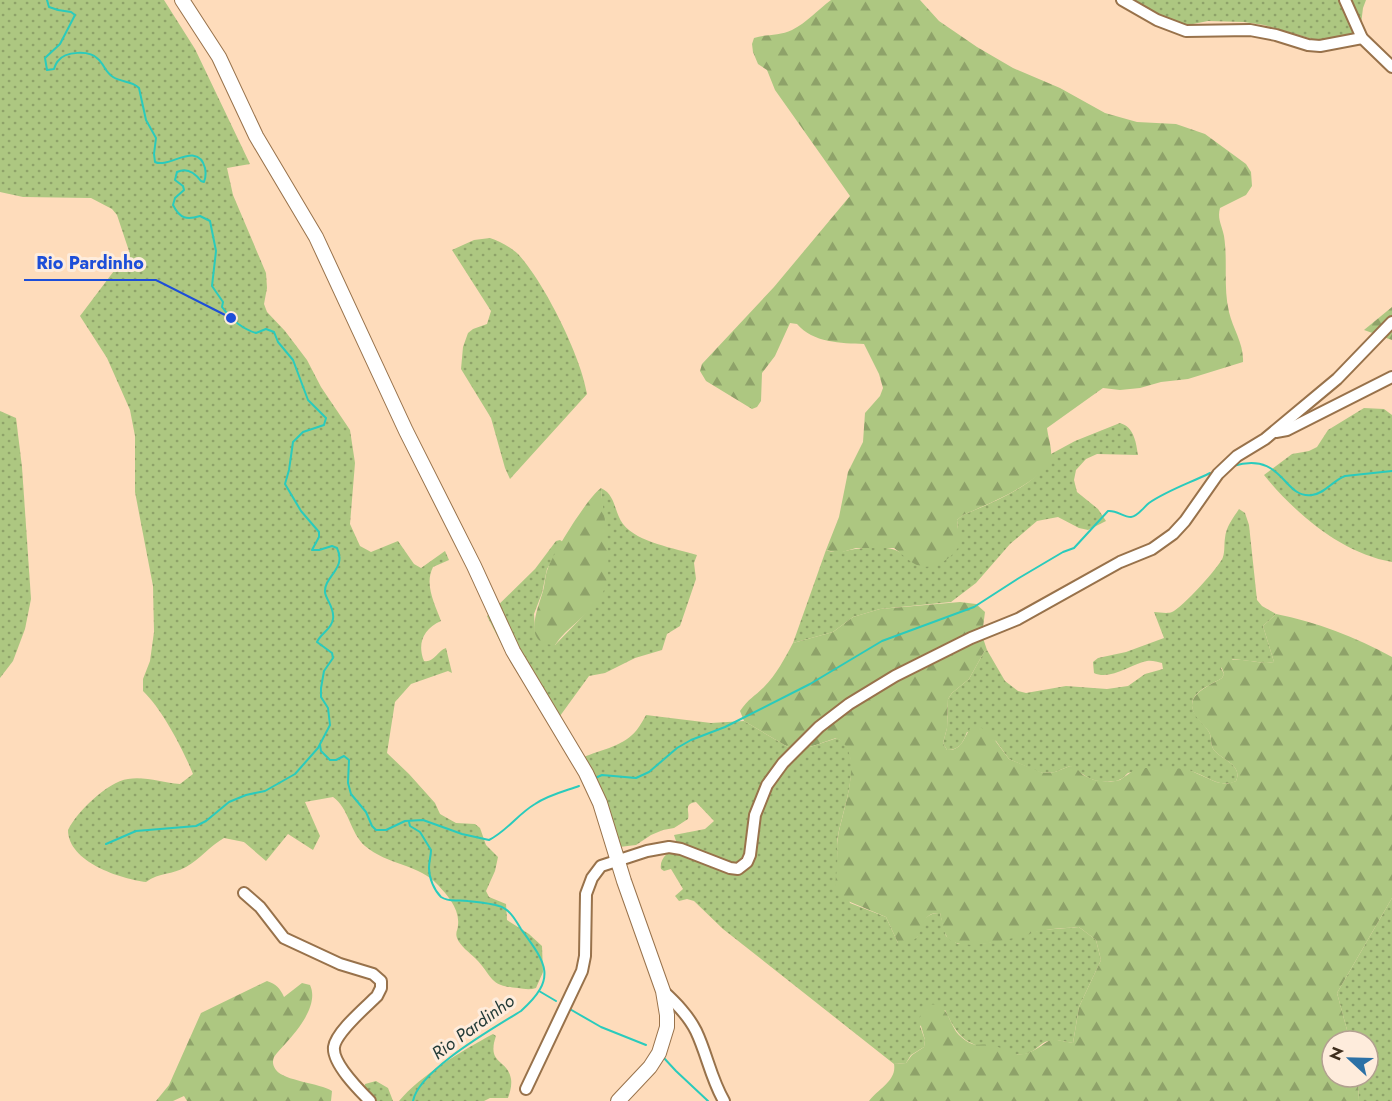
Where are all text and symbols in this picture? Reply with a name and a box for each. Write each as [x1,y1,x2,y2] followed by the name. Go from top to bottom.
[24,244,156,280] callout: Rio Pardinho
[36,250,144,276] text: Rio Pardinho
[426,988,520,1066] water label: Rio Pardinho
[1320,1029,1380,1089] north arrow
[1324,1043,1350,1064] text: N

